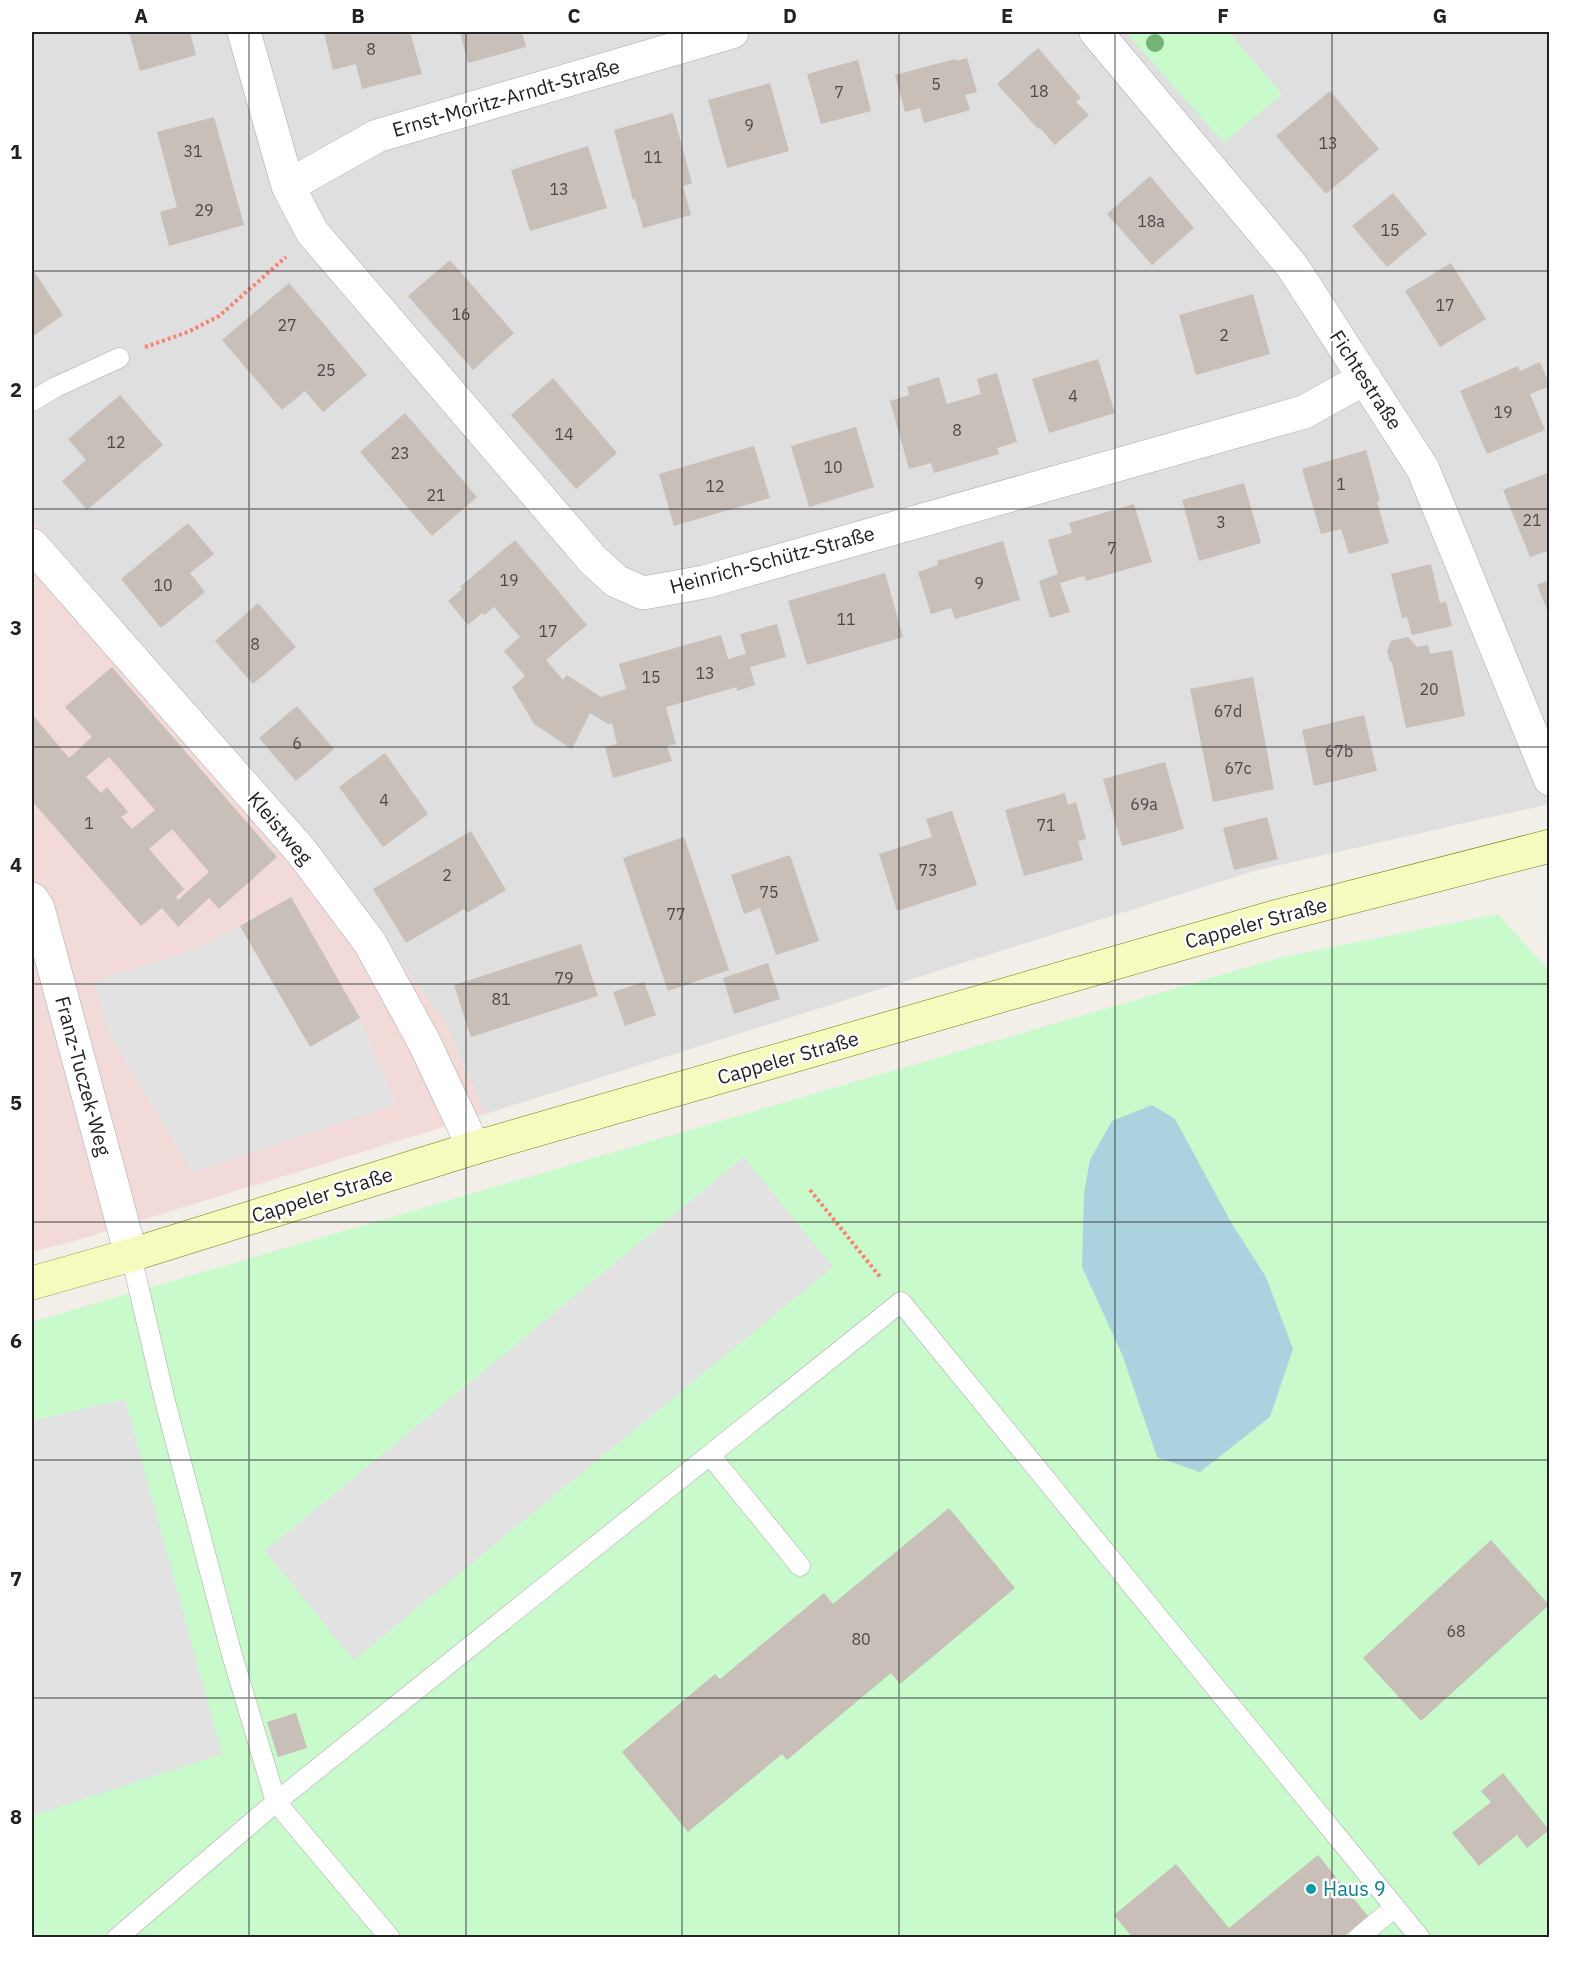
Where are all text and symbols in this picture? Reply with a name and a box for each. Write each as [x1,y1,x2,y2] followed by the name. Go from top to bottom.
[134,2,148,29] text: A
[351,2,365,29] text: B
[567,2,581,29] text: C
[783,2,797,29] text: D
[1001,2,1013,29] text: E
[1217,2,1229,29] text: F
[1433,2,1447,29] text: G
[366,39,376,59] house number: 8
[389,52,623,143] street label: Ernst-Moritz-Arndt-Straße
[931,74,941,94] house number: 5
[1029,81,1049,101] house number: 18
[834,82,844,102] house number: 7
[744,115,754,135] house number: 9
[1318,133,1338,153] house number: 13
[10,138,22,165] text: 1
[183,141,203,161] house number: 31
[643,147,663,167] house number: 11
[549,179,569,199] house number: 13
[194,200,214,220] house number: 29
[1137,211,1165,231] house number: 18a
[1380,220,1400,240] house number: 15
[1435,295,1455,315] house number: 17
[451,304,471,324] house number: 16
[277,315,297,335] house number: 27
[1219,325,1229,345] house number: 2
[1324,325,1409,435] street label: Fichtestraße
[316,360,336,380] house number: 25
[10,376,22,403] text: 2
[1068,386,1078,406] house number: 4
[1493,402,1513,422] house number: 19
[952,420,962,440] house number: 8
[554,424,574,444] house number: 14
[106,432,126,452] house number: 12
[390,443,410,463] house number: 23
[823,457,843,477] house number: 10
[1336,474,1346,494] house number: 1
[705,476,725,496] house number: 12
[426,485,446,505] house number: 21
[1522,510,1542,530] house number: 21
[1216,512,1226,532] house number: 3
[666,519,877,600] street label: Heinrich-Schütz-Straße
[1107,538,1117,558] house number: 7
[499,570,519,590] house number: 19
[974,573,984,593] house number: 9
[153,575,173,595] house number: 10
[836,609,856,629] house number: 11
[10,614,22,641] text: 3
[538,621,558,641] house number: 17
[250,634,260,654] house number: 8
[695,663,715,683] house number: 13
[641,667,661,687] house number: 15
[1419,679,1439,699] house number: 20
[1214,701,1242,721] house number: 67d
[292,733,302,753] house number: 6
[1325,741,1353,761] house number: 67b
[1224,758,1252,778] house number: 67c
[242,785,319,870] street label: Kleistweg
[379,790,389,810] house number: 4
[1130,794,1158,814] house number: 69a
[84,813,94,833] house number: 1
[1036,815,1056,835] house number: 71
[10,851,22,878] text: 4
[918,860,938,880] house number: 73
[442,865,452,885] house number: 2
[759,882,779,902] house number: 75
[1182,891,1330,954] street label: Cappeler Straße
[666,904,686,924] house number: 77
[554,968,574,988] house number: 79
[491,989,511,1009] house number: 81
[49,993,118,1159] street label: Franz-Tuczek-Weg
[714,1024,862,1091] street label: Cappeler Straße
[10,1089,22,1116] text: 5
[248,1160,396,1229] street label: Cappeler Straße
[10,1327,22,1354] text: 6
[10,1565,22,1592] text: 7
[1446,1621,1466,1641] house number: 68
[851,1629,871,1649] house number: 80
[10,1803,22,1830] text: 8
[1323,1875,1386,1902] place label: Haus 9
[1304,1882,1318,1896] marker: Haus 9

